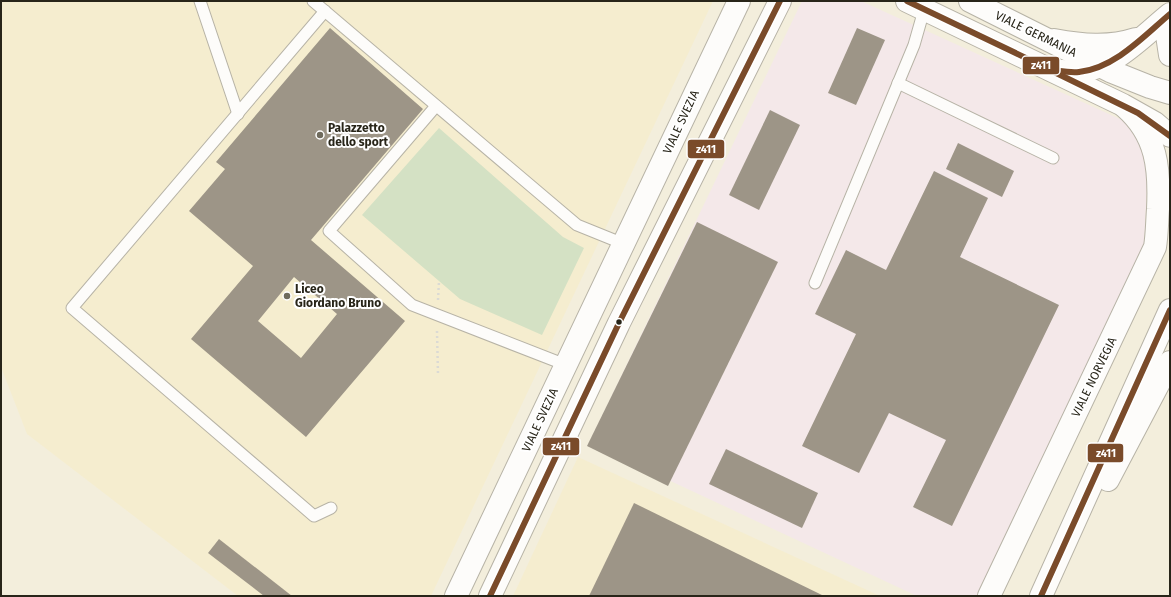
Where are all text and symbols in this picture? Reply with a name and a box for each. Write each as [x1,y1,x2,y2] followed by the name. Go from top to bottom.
[993,8,1079,60] street label: VIALE GERMANIA
[1022,56,1060,75] line badge: z411
[1031,59,1051,72] text: z411
[660,88,702,156] street label: VIALE SVEZIA
[328,121,389,149] place label: Palazzetto dello sport
[315,130,325,140] marker: Palazzetto dello sport
[687,139,725,159] line badge: z411
[696,143,716,156] text: z411
[295,282,381,310] place label: Liceo Giordano Bruno
[282,291,292,301] marker: Liceo Giordano Bruno
[614,317,624,327] unlabelled marker
[1069,335,1119,419] street label: VIALE NORVEGIA
[519,386,561,454] street label: VIALE SVEZIA
[542,437,580,456] line badge: z411
[551,440,571,453] text: z411
[1087,443,1124,463] line badge: z411
[1096,447,1116,460] text: z411

